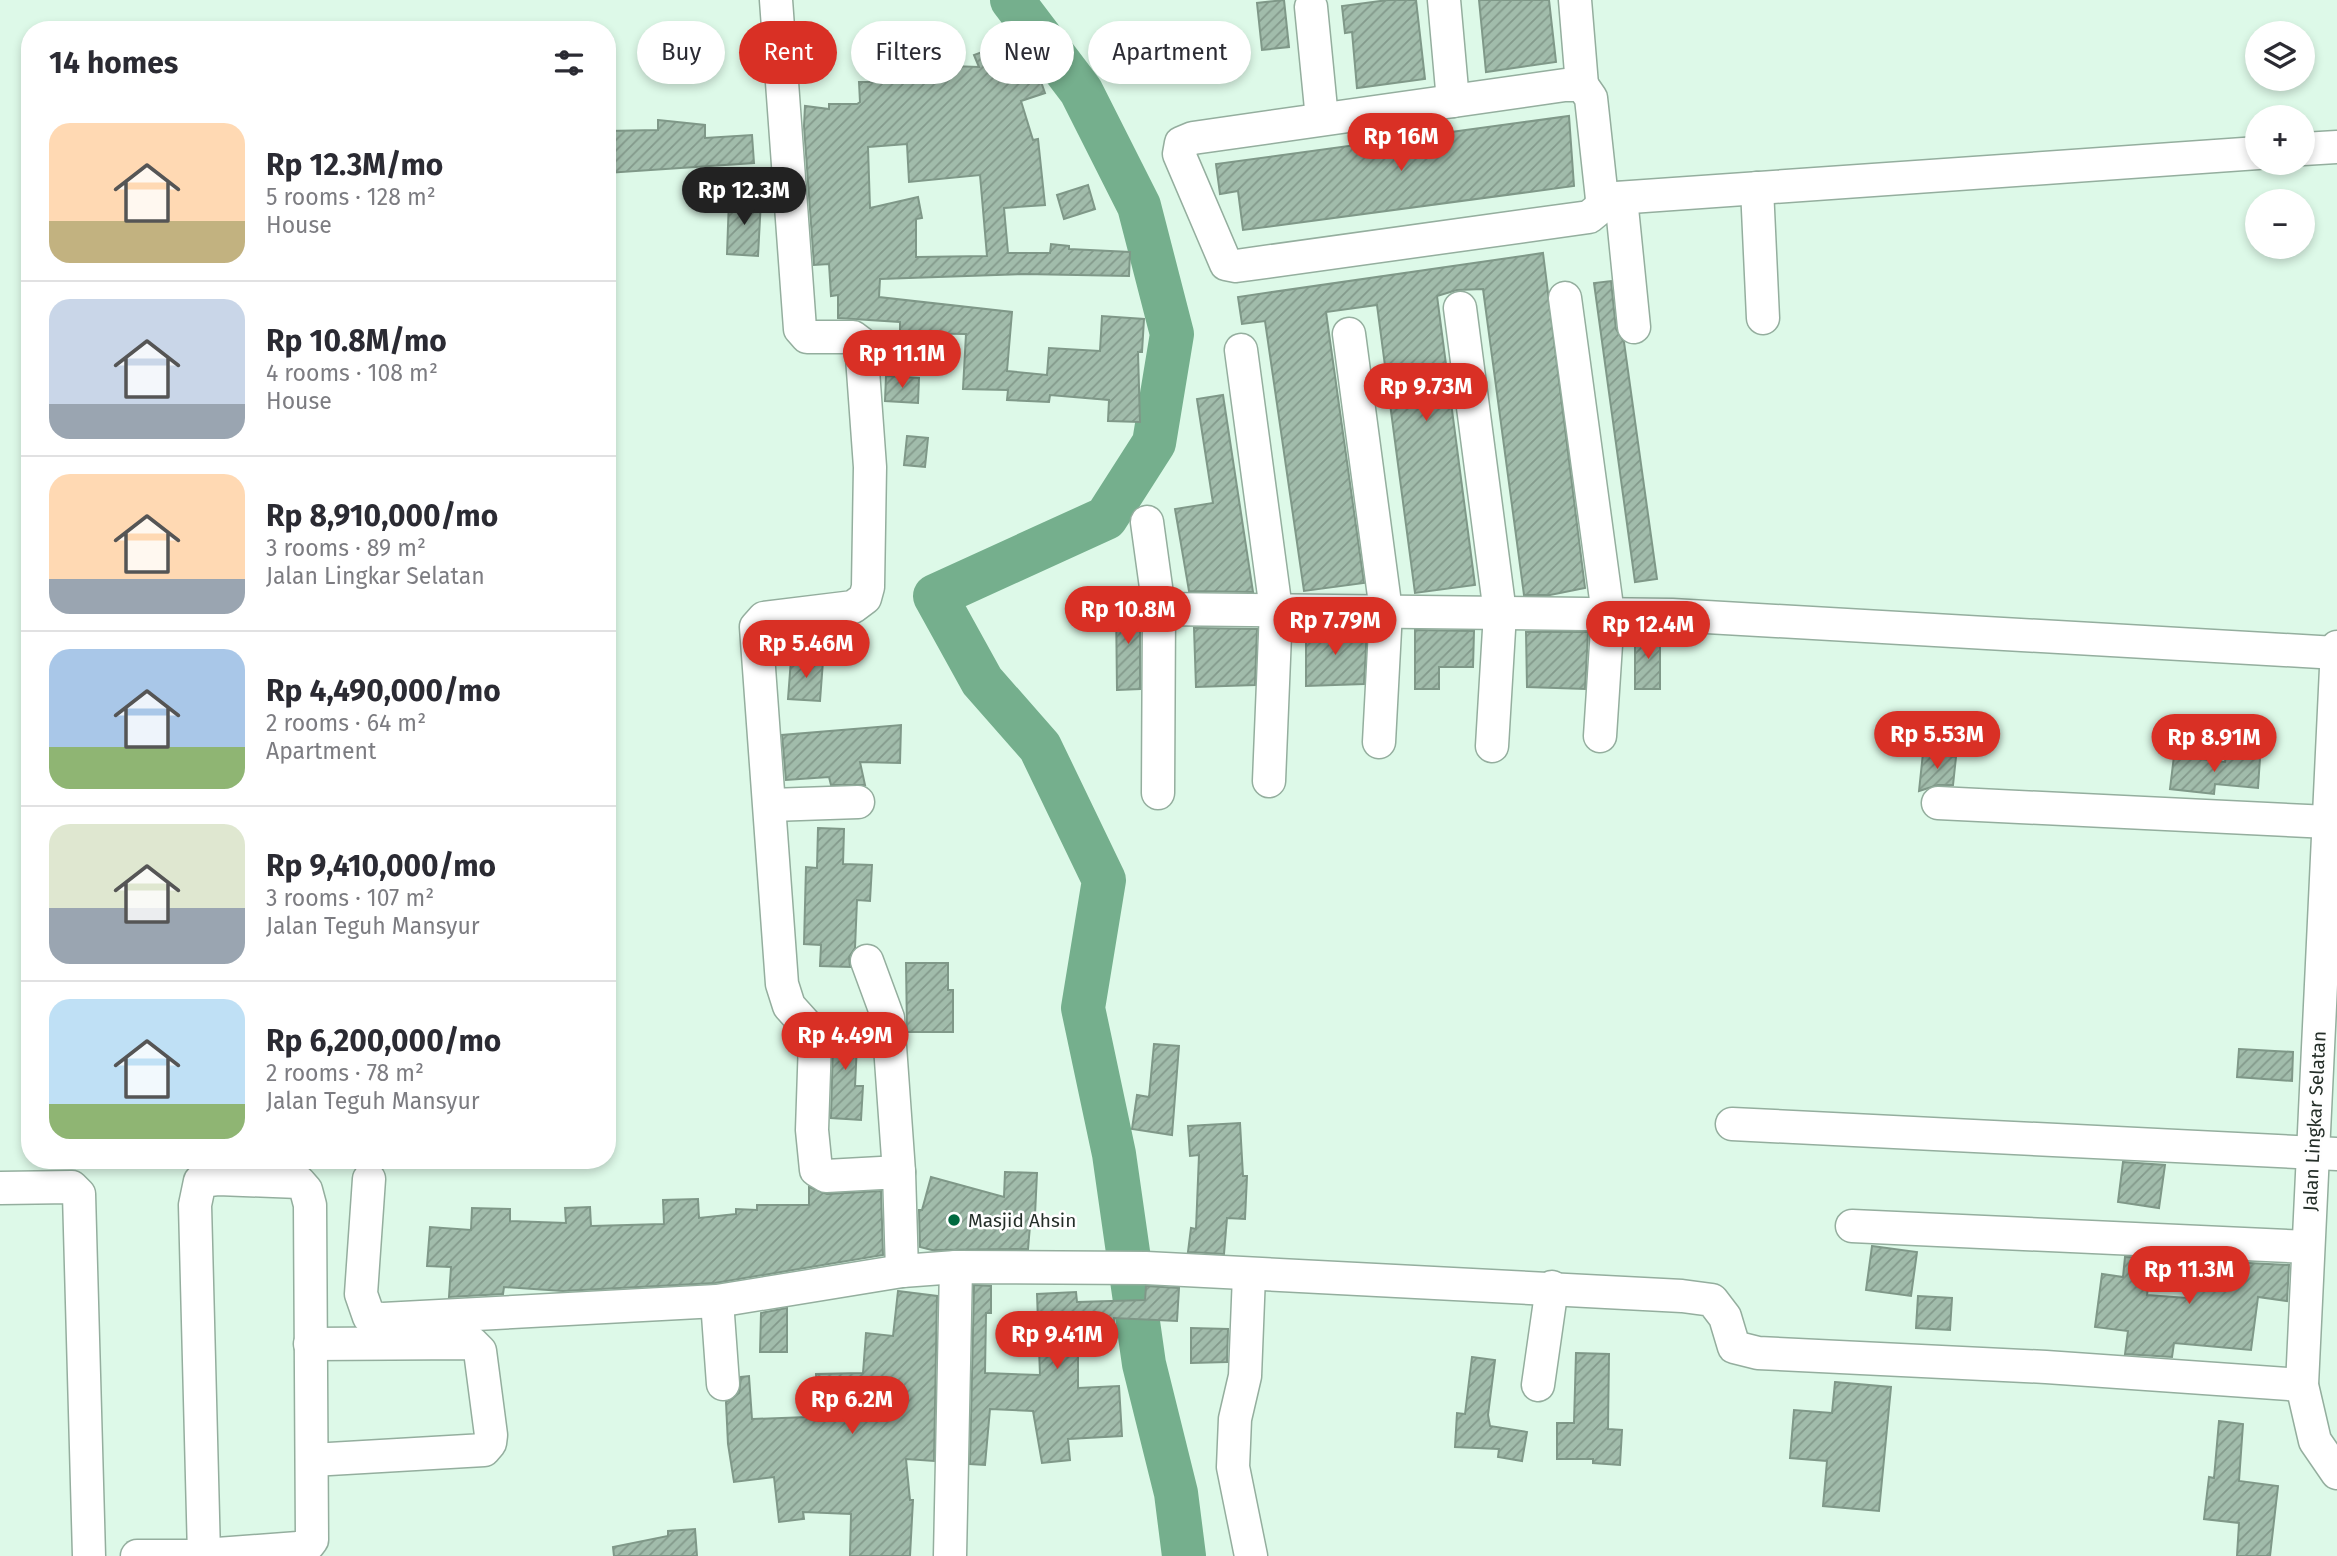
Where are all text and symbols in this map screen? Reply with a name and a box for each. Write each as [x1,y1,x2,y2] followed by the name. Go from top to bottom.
[637,21,725,84] chip: Buy
[739,21,837,84] chip: Rent
[851,21,966,84] chip: Filters
[980,21,1074,84] chip: New
[1088,21,1251,84] chip: Apartment
[2245,21,2315,259] map controls
[2245,21,2315,91] button: layers
[550,44,588,82] icon: filters
[49,45,178,81] text: 14 homes
[2245,105,2315,175] button: +
[1344,114,1458,173] pin: Rp 16M
[1363,122,1439,150] text: Rp 16M
[266,147,443,183] text: Rp 12.3M/mo
[105,151,189,235] icon: home
[672,168,816,227] pin: Rp 12.3M
[698,176,790,204] text: Rp 12.3M
[266,183,436,211] text: 5 rooms · 128 m²
[2245,189,2315,259] button: −
[266,211,332,239] text: House
[266,323,447,359] text: Rp 10.8M/mo
[105,327,189,411] icon: home
[830,330,974,390] pin: Rp 11.1M
[859,339,945,367] text: Rp 11.1M
[266,359,438,387] text: 4 rooms · 108 m²
[1354,364,1498,423] pin: Rp 9.73M
[1380,372,1472,400] text: Rp 9.73M
[266,387,332,415] text: House
[266,498,498,534] text: Rp 8,910,000/mo
[105,502,189,586] icon: home
[266,534,426,562] text: 3 rooms · 89 m²
[266,562,485,590] text: Jalan Lingkar Selatan
[1056,586,1200,646] pin: Rp 10.8M
[1081,595,1175,623] text: Rp 10.8M
[1263,598,1407,657] pin: Rp 7.79M
[1576,602,1720,661] pin: Rp 12.4M
[1289,606,1381,634] text: Rp 7.79M
[1602,610,1694,638] text: Rp 12.4M
[734,620,878,680] pin: Rp 5.46M
[759,629,853,657] text: Rp 5.46M
[266,673,501,709] text: Rp 4,490,000/mo
[105,677,189,761] icon: home
[266,709,426,737] text: 2 rooms · 64 m²
[1865,712,2009,771] pin: Rp 5.53M
[2142,714,2286,774] pin: Rp 8.91M
[1890,720,1984,748] text: Rp 5.53M
[2168,723,2260,751] text: Rp 8.91M
[266,737,376,765] text: Apartment
[266,848,496,884] text: Rp 9,410,000/mo
[105,852,189,936] icon: home
[266,884,434,912] text: 3 rooms · 107 m²
[266,912,480,940] text: Jalan Teguh Mansyur
[773,1012,917,1072] pin: Rp 4.49M
[798,1021,892,1049] text: Rp 4.49M
[266,1023,501,1059] text: Rp 6,200,000/mo
[105,1027,189,1111] icon: home
[2298,1030,2331,1212] street label: Jalan Lingkar Selatan
[266,1059,424,1087] text: 2 rooms · 78 m²
[266,1087,480,1115] text: Jalan Teguh Mansyur
[968,1209,1076,1232] place label: Masjid Ahsin
[946,1212,962,1228] marker: Masjid Ahsin
[2117,1246,2261,1306] pin: Rp 11.3M
[2144,1255,2234,1283] text: Rp 11.3M
[985,1312,1129,1371] pin: Rp 9.41M
[1011,1320,1103,1348] text: Rp 9.41M
[787,1376,917,1436] pin: Rp 6.2M
[811,1385,893,1413] text: Rp 6.2M

